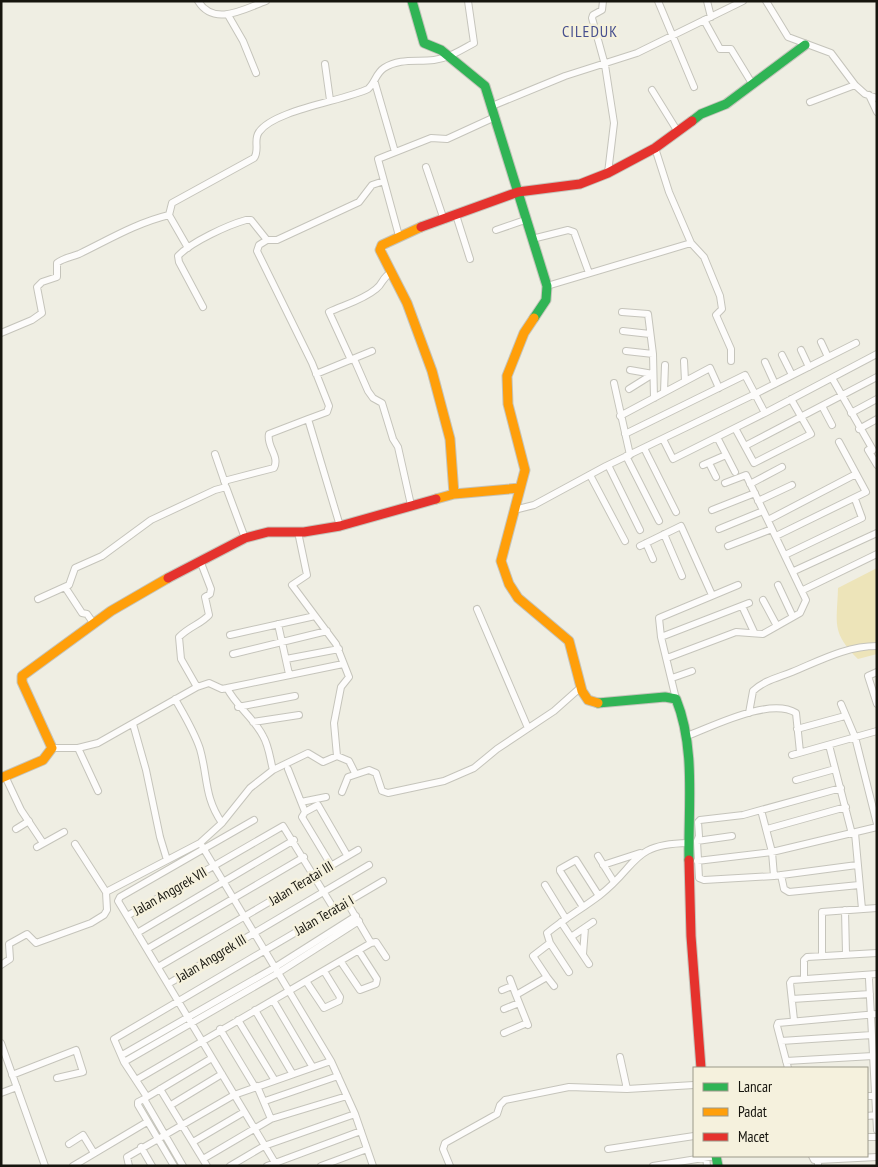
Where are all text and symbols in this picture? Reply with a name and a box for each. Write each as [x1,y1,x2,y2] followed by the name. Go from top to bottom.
[562,21,618,41] district label: CILEDUK
[265,857,336,910] street label: Jalan Teratai III
[129,863,210,920] street label: Jalan Anggrek VII
[290,891,357,940] street label: Jalan Teratai I
[172,930,249,987] street label: Jalan Anggrek III
[693,1067,868,1157] legend
[738,1077,773,1096] text: Lancar
[738,1102,767,1121] text: Padat
[738,1127,769,1146] text: Macet

